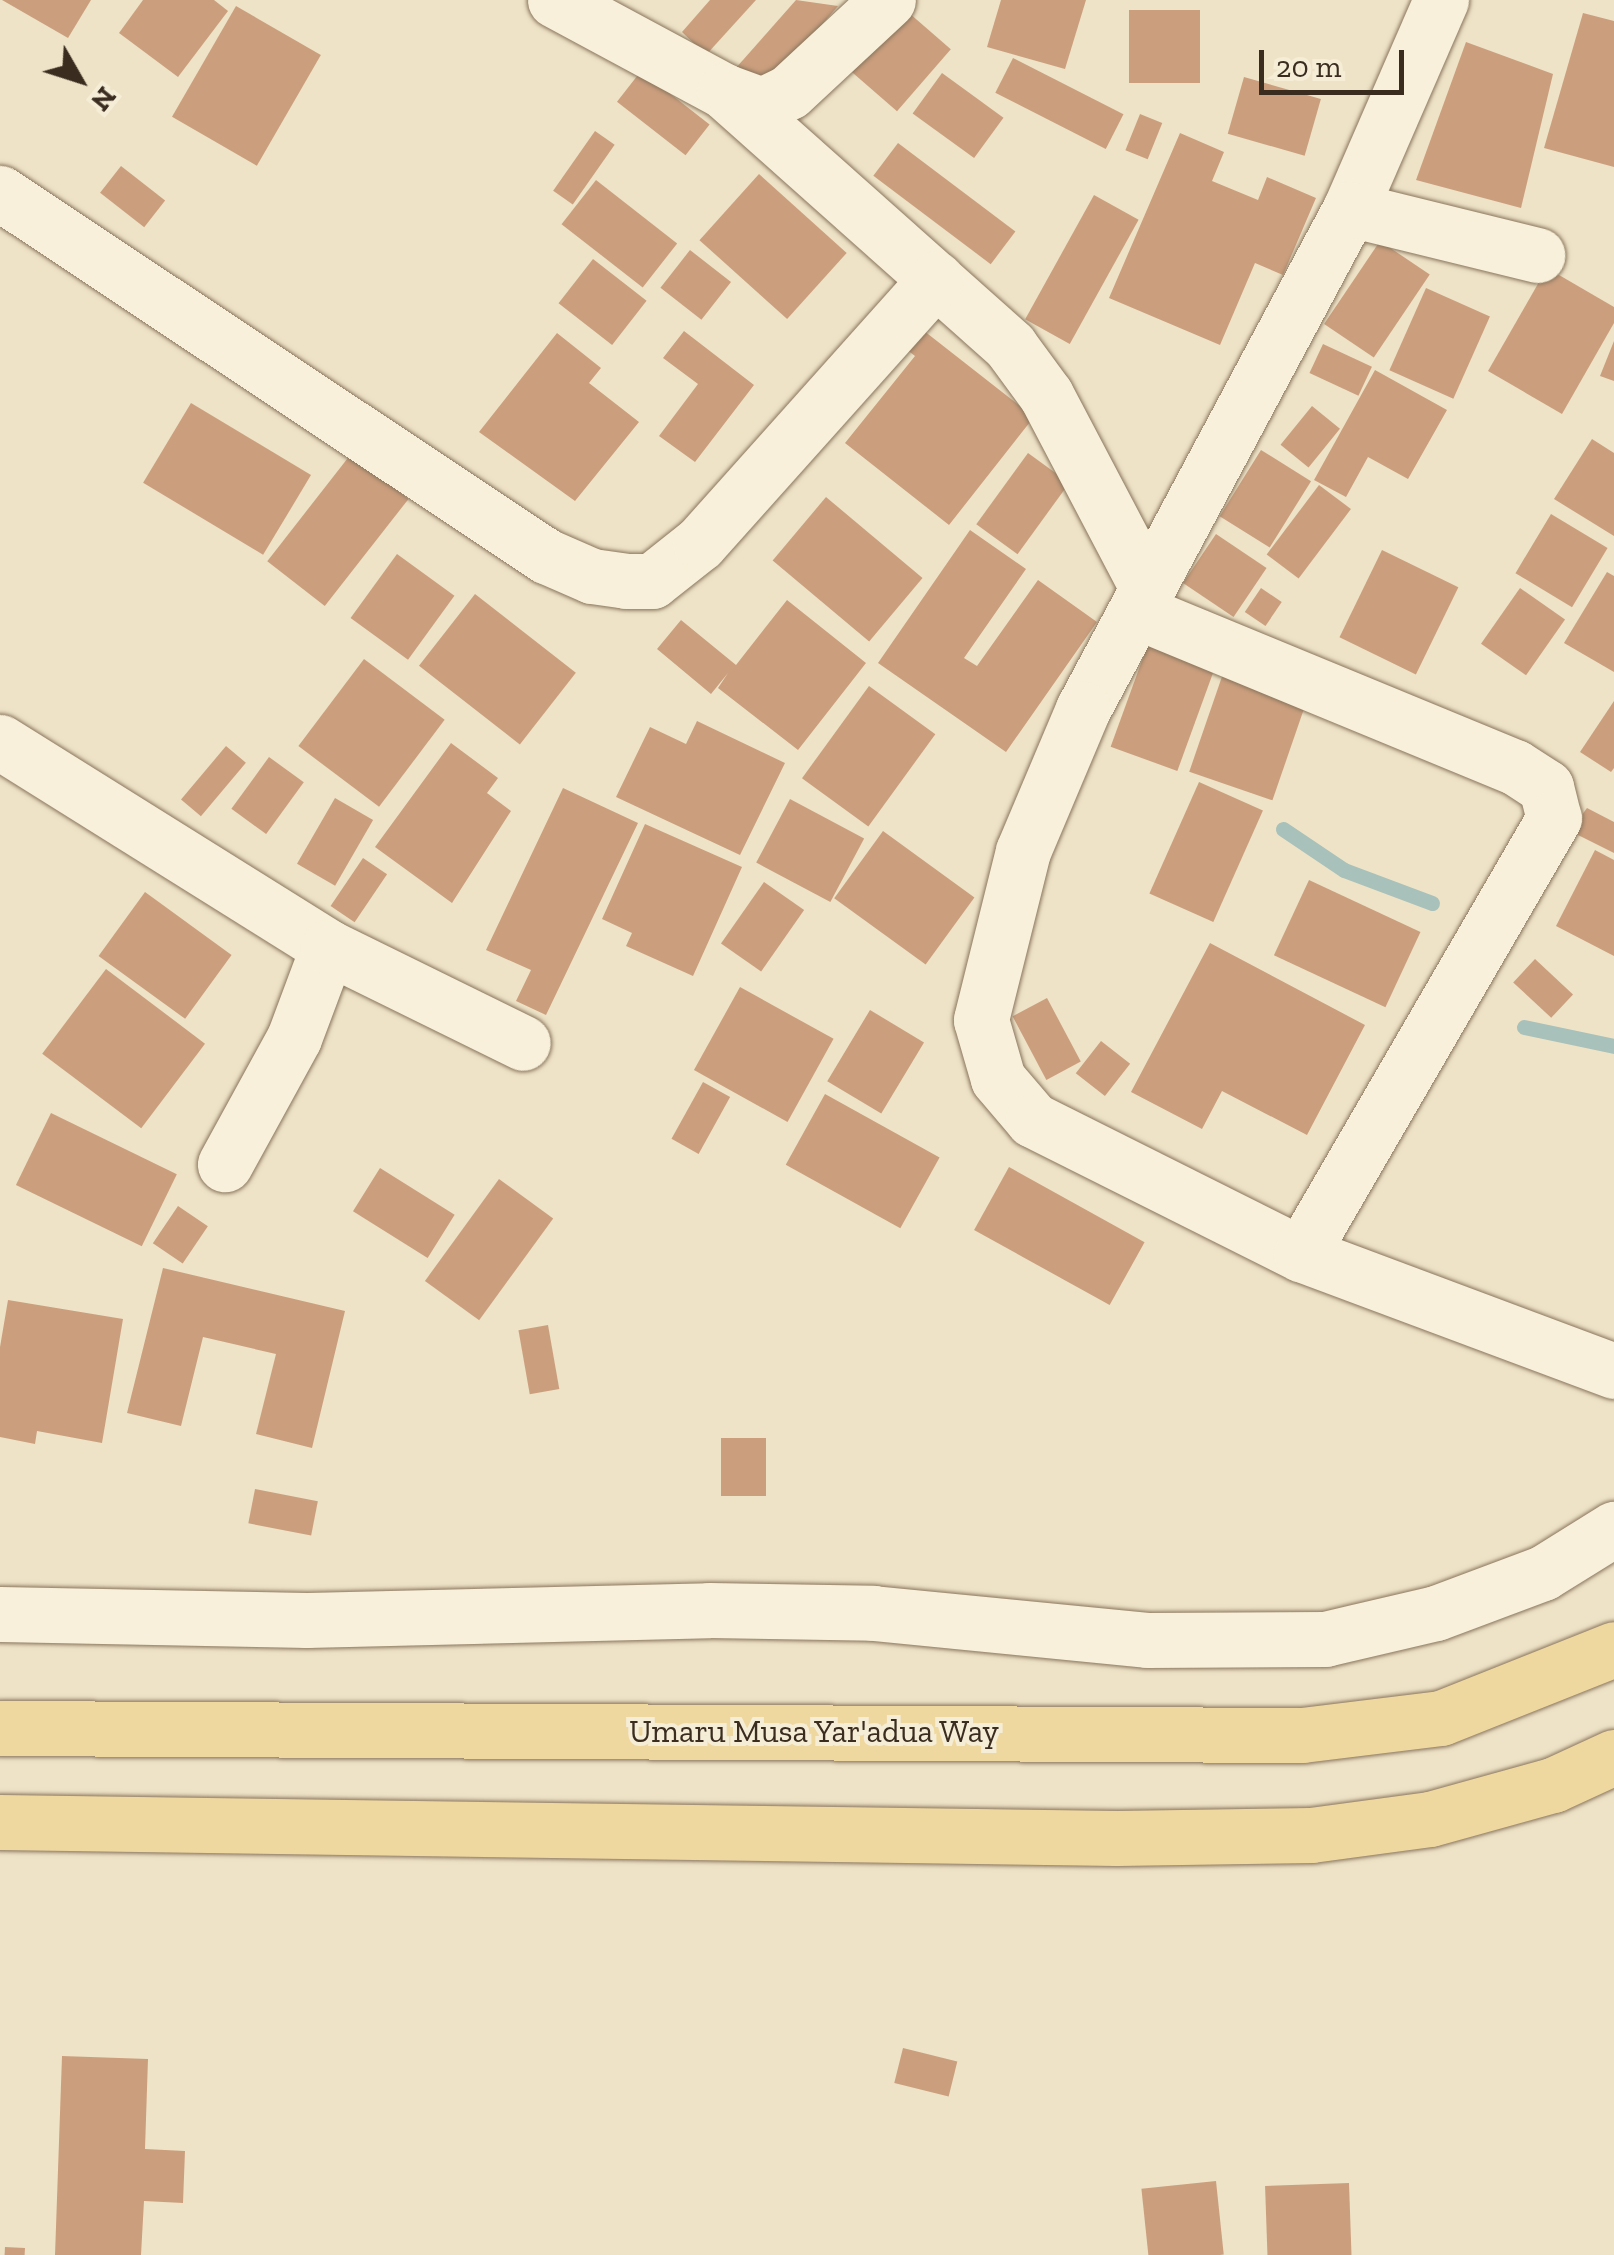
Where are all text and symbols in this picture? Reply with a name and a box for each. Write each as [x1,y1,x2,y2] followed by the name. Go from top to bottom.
[30,30,130,130] north arrow
[1264,30,1409,92] scale bar
[1276,49,1341,85] text: 20 m
[84,81,123,118] text: N
[628,1712,1000,1750] street label: Umaru Musa Yar'adua Way

